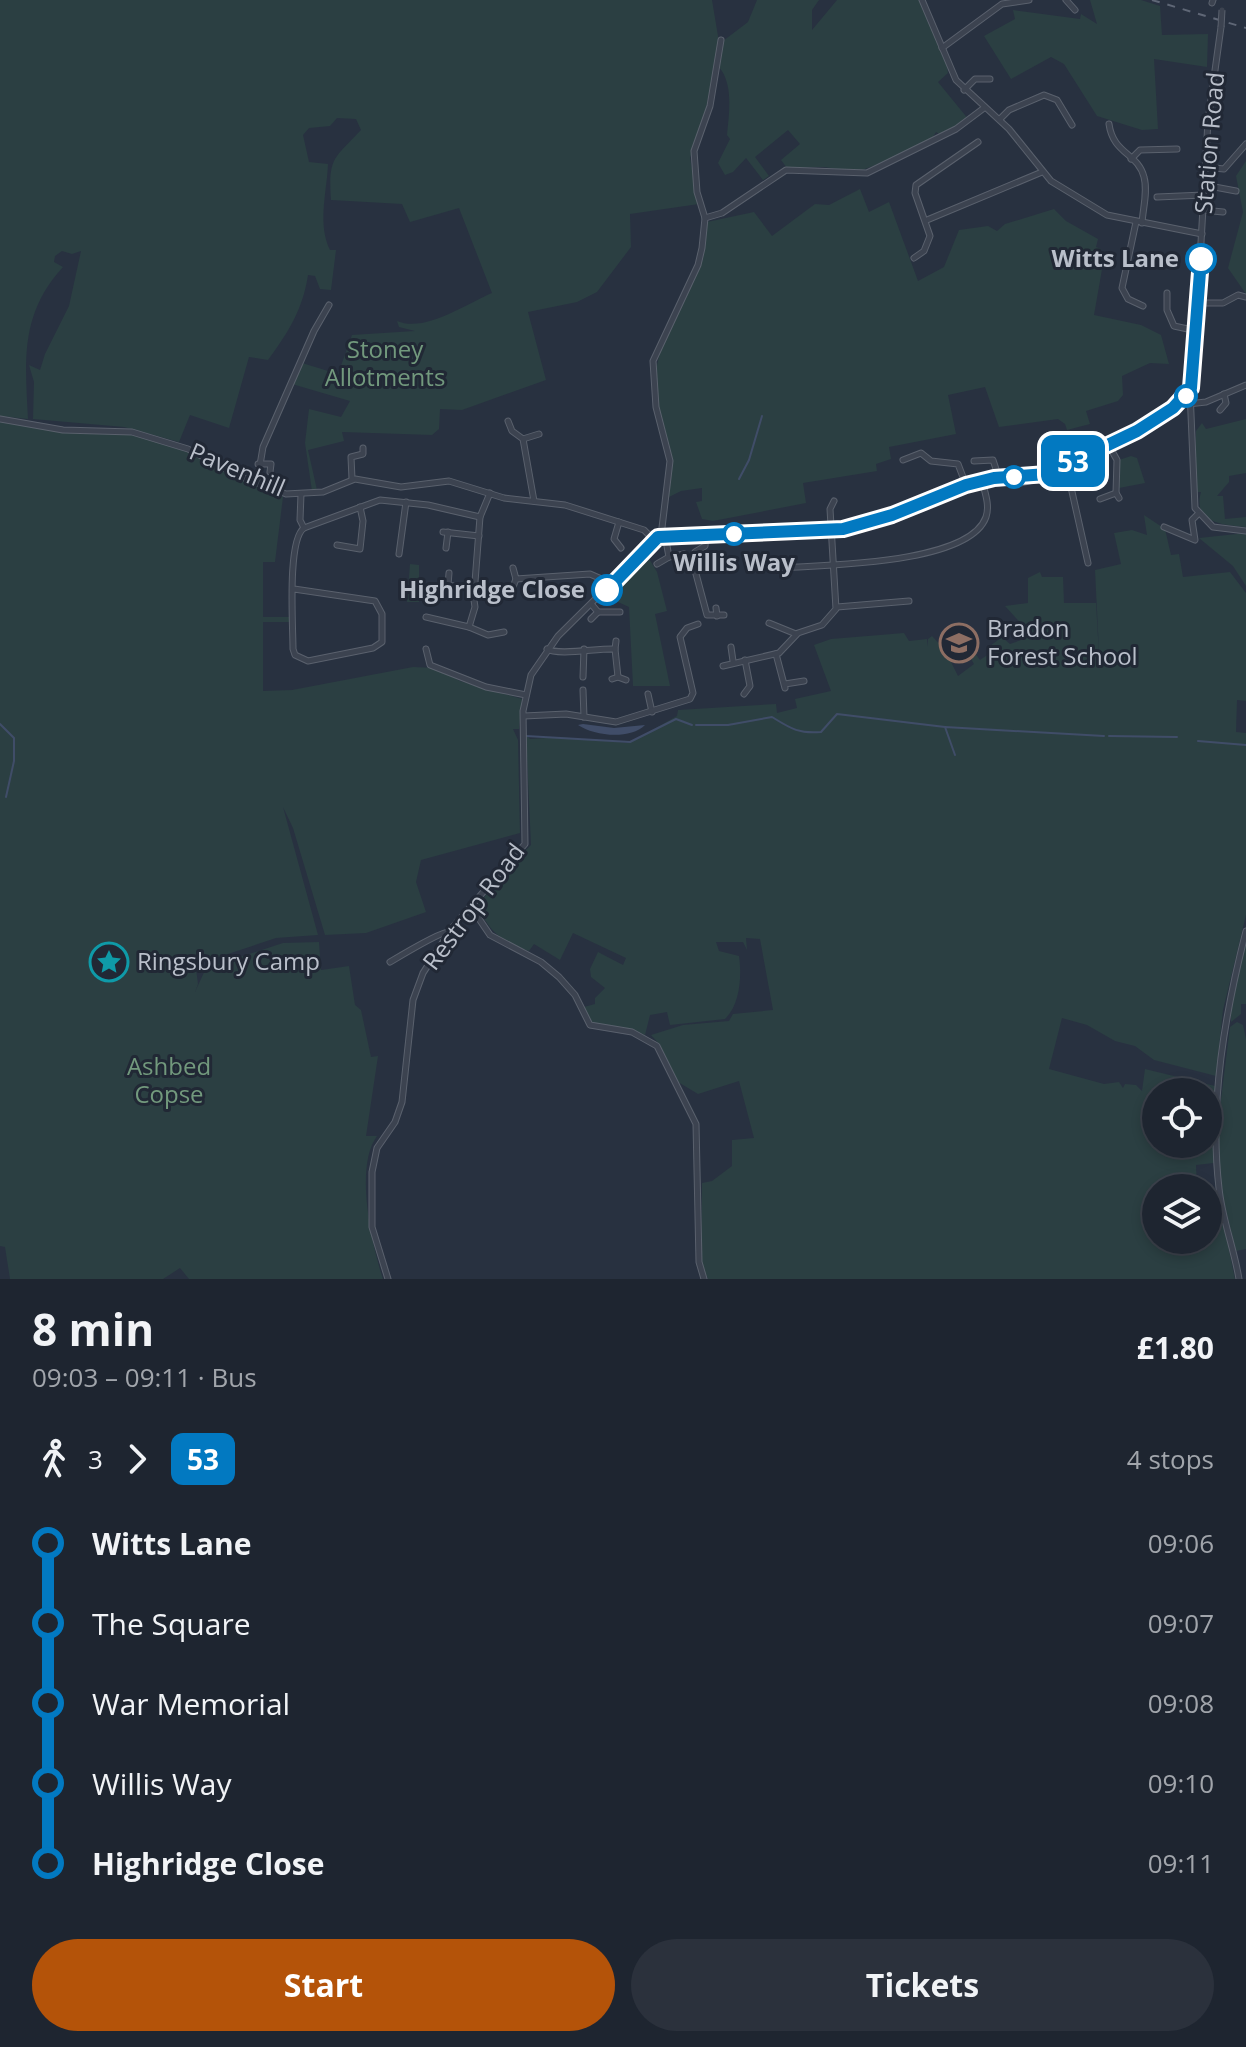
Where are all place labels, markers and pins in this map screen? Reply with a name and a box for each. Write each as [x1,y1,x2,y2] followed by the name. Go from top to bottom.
[1051,241,1179,274] place label: Witts Lane
[1186,244,1216,274] marker: Witts Lane
[1175,385,1197,407] unlabelled marker
[1003,466,1025,488] unlabelled marker
[723,523,745,545] marker: Willis Way
[673,545,795,578] place label: Willis Way
[399,572,585,605] place label: Highridge Close
[592,575,622,605] marker: Highridge Close
[987,611,1138,672] place label: Bradon Forest School
[938,622,980,664] school or university icon: Bradon Forest School
[88,941,130,983] place icon: Ringsbury Camp
[137,944,320,977] place label: Ringsbury Camp

